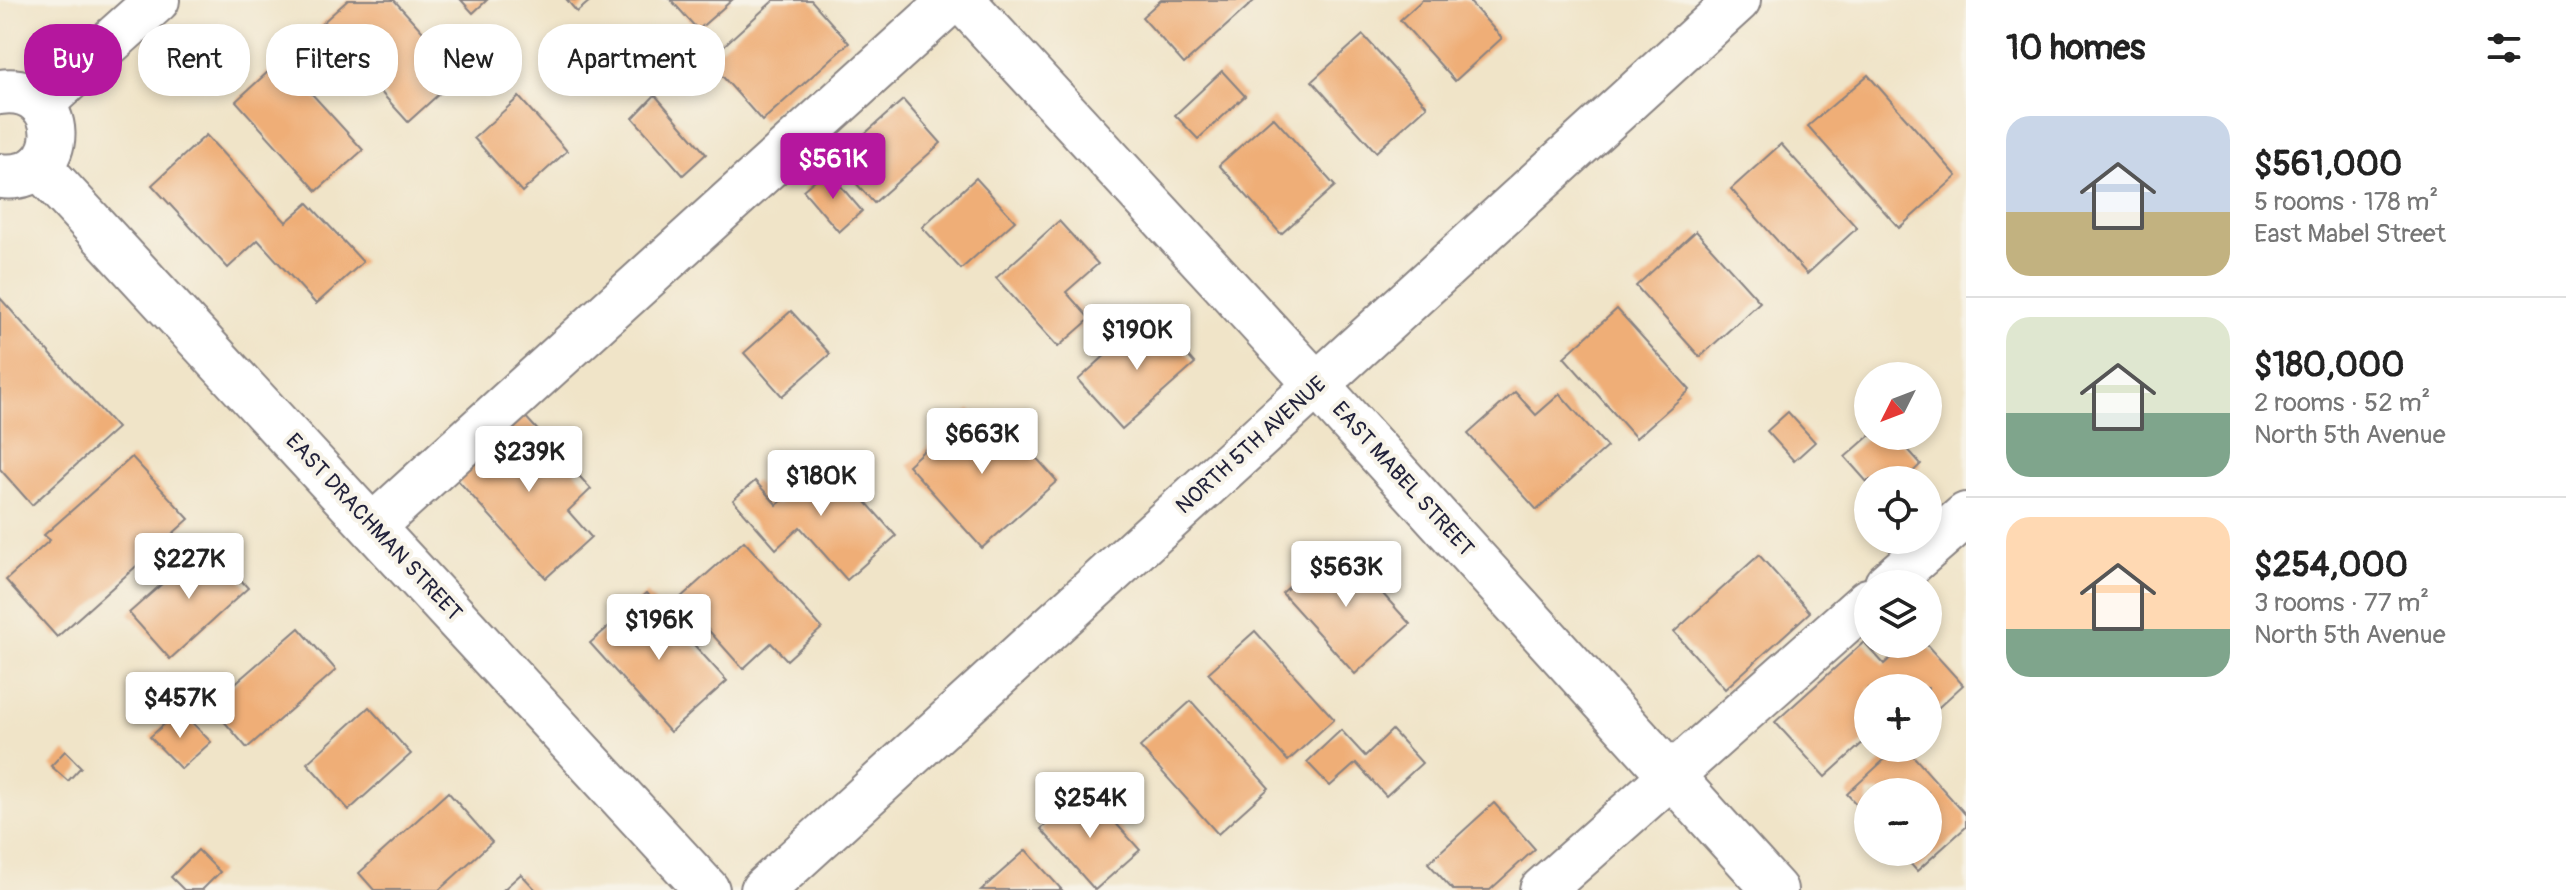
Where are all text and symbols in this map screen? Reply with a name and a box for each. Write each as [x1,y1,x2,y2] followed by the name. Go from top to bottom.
[24,24,122,96] chip: Buy
[138,24,250,96] chip: Rent
[266,24,398,96] chip: Filters
[414,24,522,96] chip: New
[538,24,725,96] chip: Apartment
[2482,26,2526,70] icon: filters
[2006,27,2145,70] text: 10 homes
[777,133,889,201] pin: $561K
[798,143,868,175] text: $561K
[2254,143,2402,186] text: $561,000
[2070,148,2166,244] icon: home
[2254,186,2438,218] text: 5 rooms · 178 m²
[2254,218,2446,250] text: East Mabel Street
[1081,304,1193,372] pin: $190K
[1101,314,1173,346] text: $190K
[2254,344,2404,387] text: $180,000
[2070,349,2166,445] icon: home
[1854,362,1942,450] north arrow
[1854,362,1942,866] map controls
[1170,370,1332,520] street label: NORTH 5TH AVENUE
[2254,387,2430,419] text: 2 rooms · 52 m²
[1326,396,1480,562] street label: EAST MABEL STREET
[926,408,1038,476] pin: $663K
[945,418,1019,450] text: $663K
[2254,419,2445,451] text: North 5th Avenue
[473,426,585,494] pin: $239K
[280,427,468,627] street label: EAST DRACHMAN STREET
[493,436,565,468] text: $239K
[765,450,877,518] pin: $180K
[786,460,856,492] text: $180K
[1854,466,1942,554] button: locate
[133,533,245,601] pin: $227K
[1290,541,1402,609] pin: $563K
[153,543,225,575] text: $227K
[2254,544,2408,587] text: $254,000
[2070,549,2166,645] icon: home
[1309,551,1383,583] text: $563K
[1854,570,1942,658] button: layers
[2254,587,2429,619] text: 3 rooms · 77 m²
[603,594,715,662] pin: $196K
[625,604,693,636] text: $196K
[2254,619,2445,651] text: North 5th Avenue
[124,672,236,740] pin: $457K
[1854,674,1942,762] button: +
[144,682,216,714] text: $457K
[1034,772,1146,840] pin: $254K
[1854,778,1942,866] button: −
[1053,782,1127,814] text: $254K

